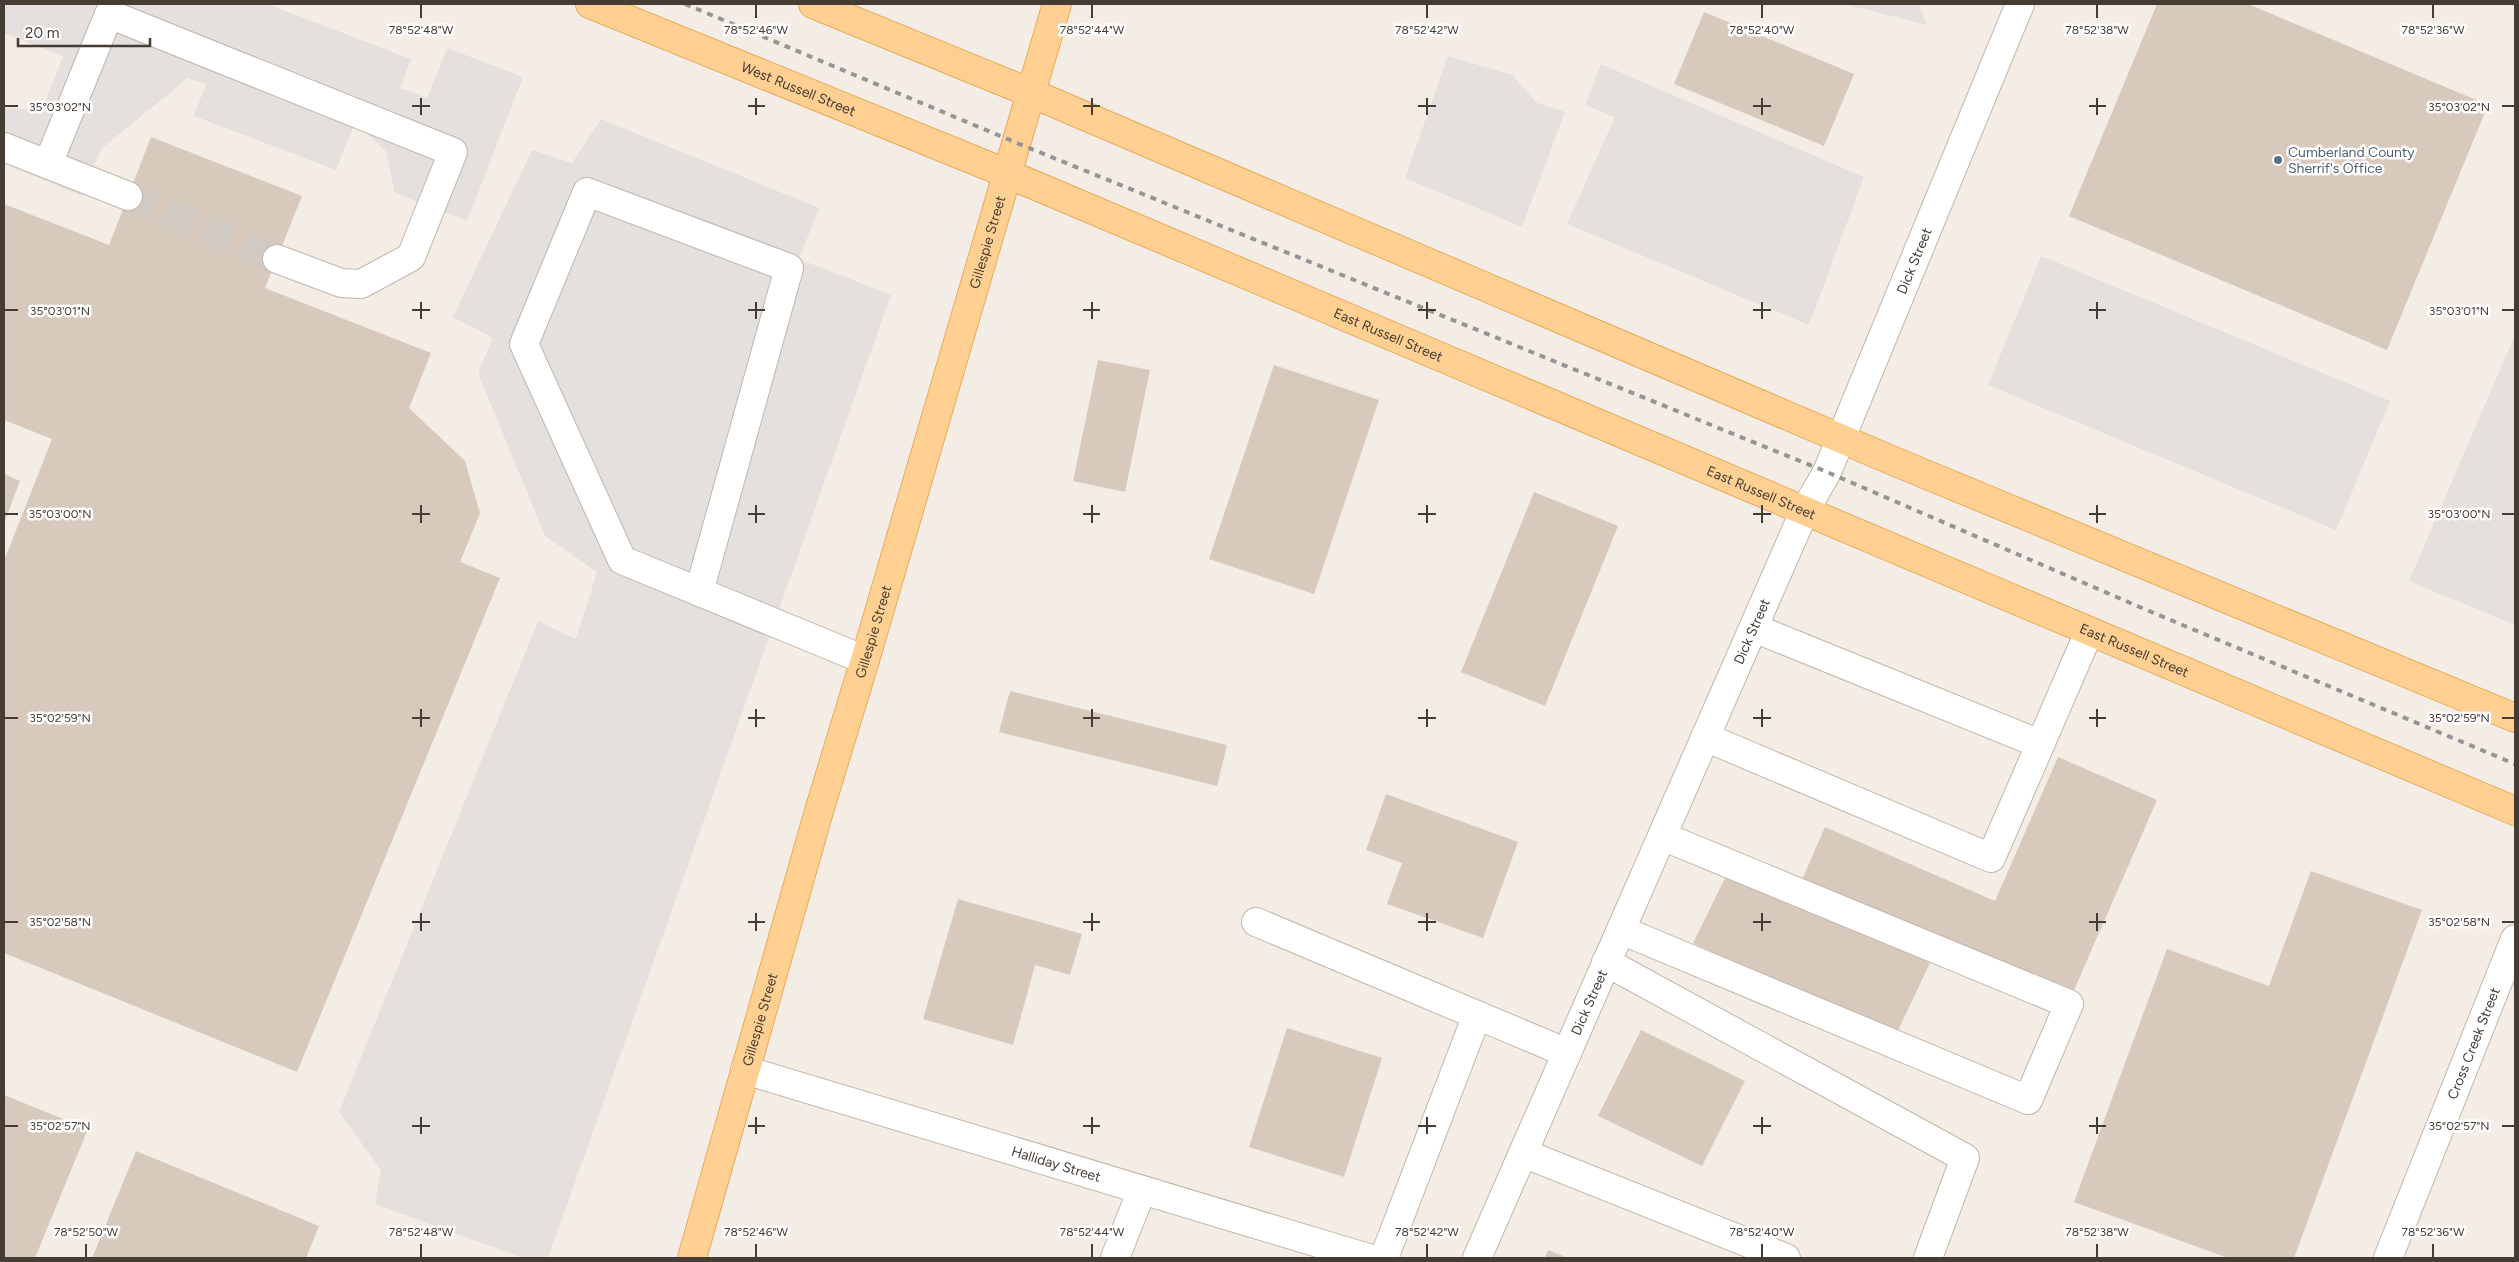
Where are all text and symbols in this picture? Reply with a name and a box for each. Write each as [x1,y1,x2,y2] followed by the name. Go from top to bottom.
[18,15,150,47] scale bar
[389,23,454,37] text: 78°52'48"W
[724,23,788,37] text: 78°52'46"W
[1060,23,1125,37] text: 78°52'44"W
[1395,23,1459,37] text: 78°52'42"W
[1730,23,1795,37] text: 78°52'40"W
[2065,23,2129,37] text: 78°52'38"W
[2402,23,2465,37] text: 78°52'36"W
[25,24,59,42] text: 20 m
[739,58,858,120] street label: West Russell Street
[29,100,91,114] text: 35°03'02"N
[2428,100,2490,114] text: 35°03'02"N
[2288,144,2415,177] place label: Cumberland County Sherrif's Office
[2272,154,2284,166] marker: Cumberland County Sherrif's Office
[966,194,1009,291] street label: Gillespie Street
[1893,226,1936,297] street label: Dick Street
[30,304,90,318] text: 35°03'01"N
[2429,304,2489,318] text: 35°03'01"N
[1331,305,1445,366] street label: East Russell Street
[1704,462,1818,523] street label: East Russell Street
[29,507,92,521] text: 35°03'00"N
[2428,507,2491,521] text: 35°03'00"N
[852,583,895,680] street label: Gillespie Street
[1730,596,1774,667] street label: Dick Street
[2077,620,2191,681] street label: East Russell Street
[29,711,91,725] text: 35°02'59"N
[2428,711,2490,725] text: 35°02'59"N
[29,915,91,929] text: 35°02'58"N
[2428,915,2490,929] text: 35°02'58"N
[1568,967,1611,1038] street label: Dick Street
[739,971,782,1068] street label: Gillespie Street
[2444,985,2504,1102] street label: Cross Creek Street
[29,1119,91,1133] text: 35°02'57"N
[2428,1119,2490,1133] text: 35°02'57"N
[1009,1143,1103,1186] street label: Halliday Street
[54,1225,119,1239] text: 78°52'50"W
[389,1225,454,1239] text: 78°52'48"W
[724,1225,788,1239] text: 78°52'46"W
[1060,1225,1125,1239] text: 78°52'44"W
[1395,1225,1459,1239] text: 78°52'42"W
[1730,1225,1795,1239] text: 78°52'40"W
[2065,1225,2129,1239] text: 78°52'38"W
[2402,1225,2465,1239] text: 78°52'36"W

